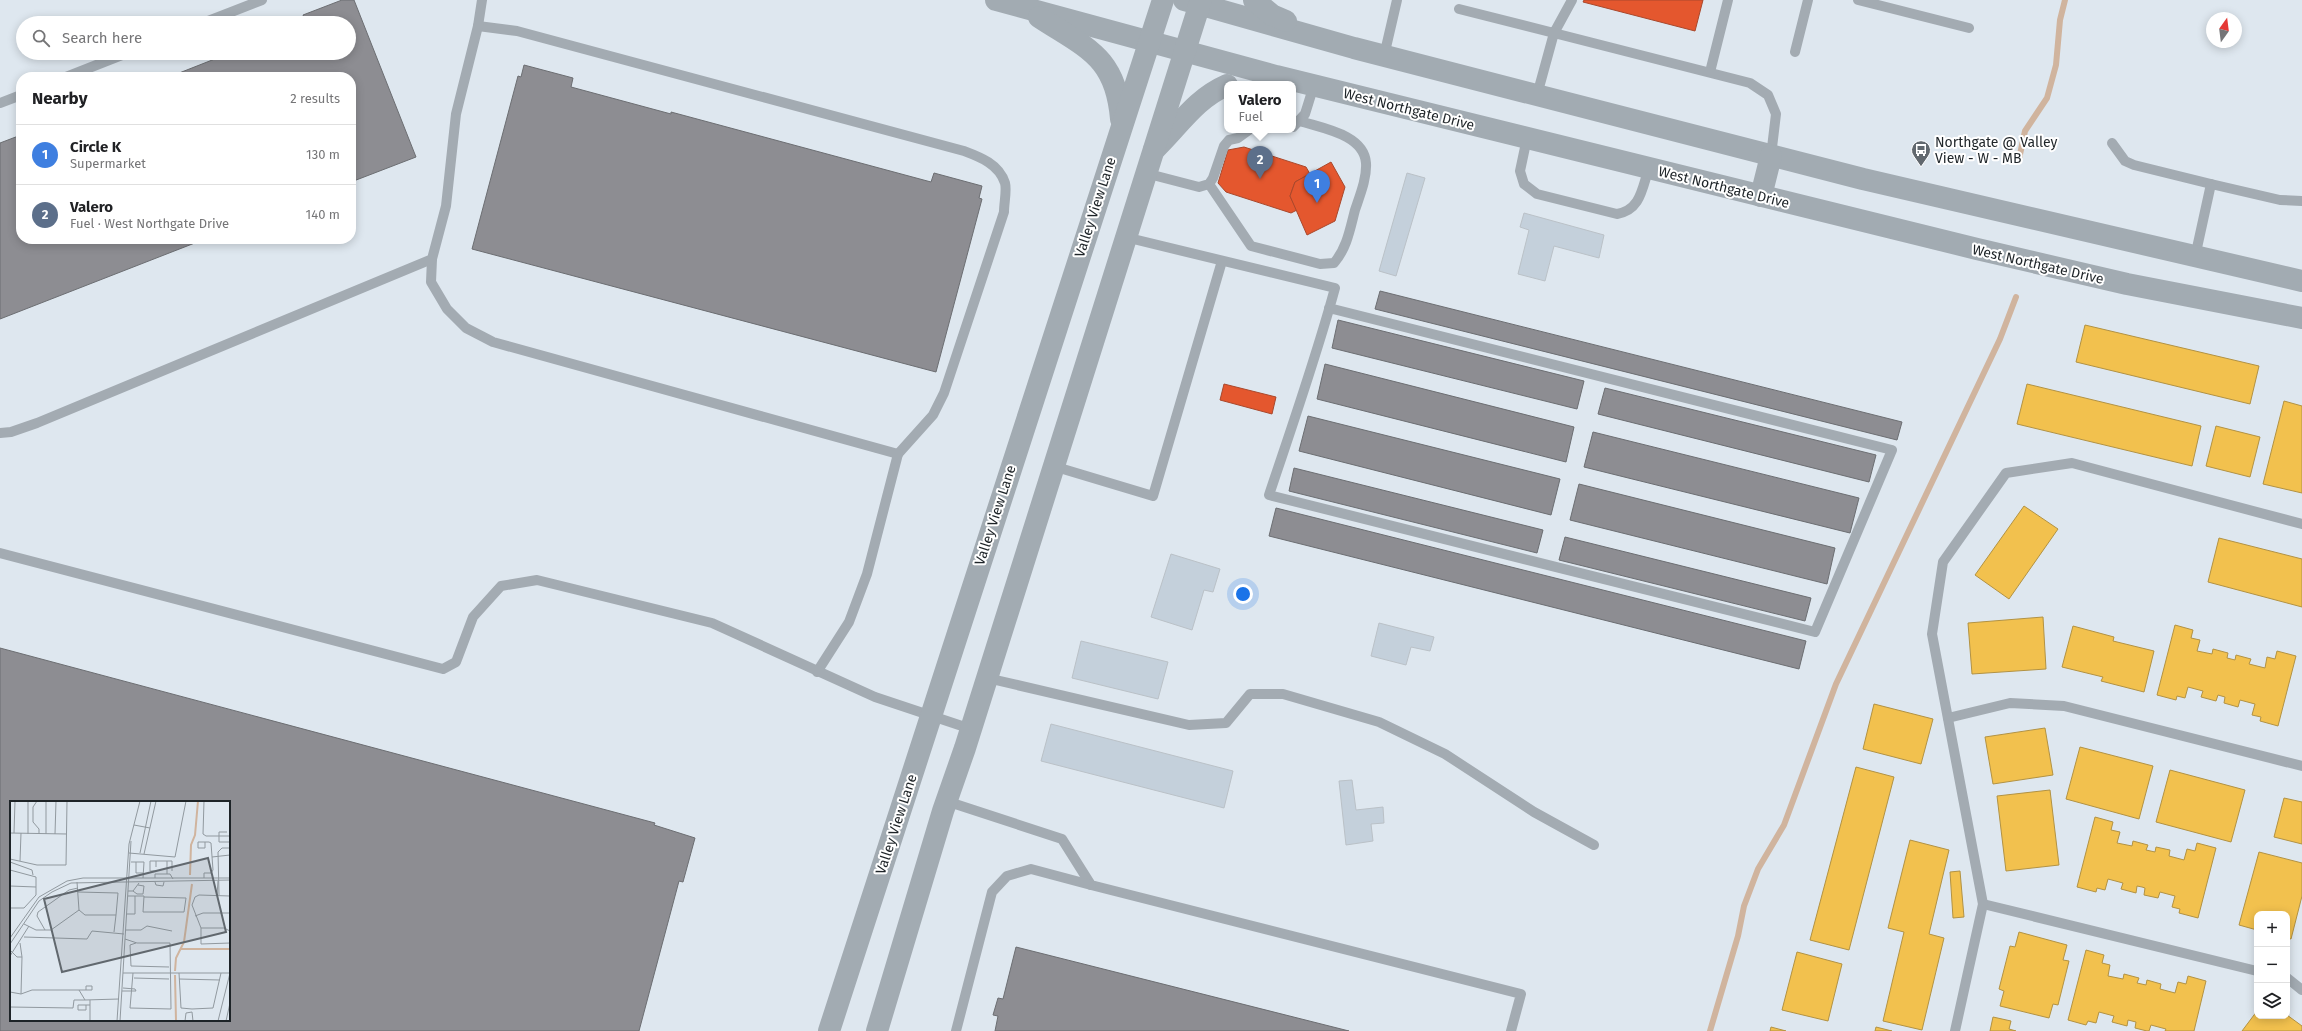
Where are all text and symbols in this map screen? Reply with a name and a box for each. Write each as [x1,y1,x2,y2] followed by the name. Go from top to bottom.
[2206,12,2242,48] north arrow
[16,16,356,60] search box
[30,27,52,49] icon: search
[62,29,142,47] text: Search here
[1224,81,1296,133] popup
[1342,85,1476,134] street label: West Northgate Drive
[32,88,87,109] text: Nearby
[290,91,340,106] text: 2 results
[1238,91,1282,109] text: Valero
[1238,109,1263,124] text: Fuel
[1935,134,2058,167] place label: Northgate @ Valley View - W - MB
[70,138,121,156] text: Circle K
[1910,139,1932,167] bus stop icon: Northgate @ Valley View - W - MB
[1247,146,1273,179] pin: 2
[42,147,48,162] text: 1
[306,147,340,162] text: 130 m
[1071,155,1120,259] street label: Valley View Lane
[70,156,146,171] text: Supermarket
[1657,163,1791,212] street label: West Northgate Drive
[1304,170,1330,203] pin: 1
[70,198,113,216] text: Valero
[42,207,48,222] text: 2
[306,207,340,222] text: 140 m
[70,216,229,231] text: Fuel · West Northgate Drive
[1970,241,2105,288] street label: West Northgate Drive
[971,463,1020,567] street label: Valley View Lane
[1233,584,1253,604] your location
[872,772,921,876] street label: Valley View Lane
[10,801,230,1021] inset map
[2254,911,2290,1019] map controls
[2254,911,2290,947] button: +
[2254,947,2290,983] button: −
[2254,983,2290,1019] button: layers

